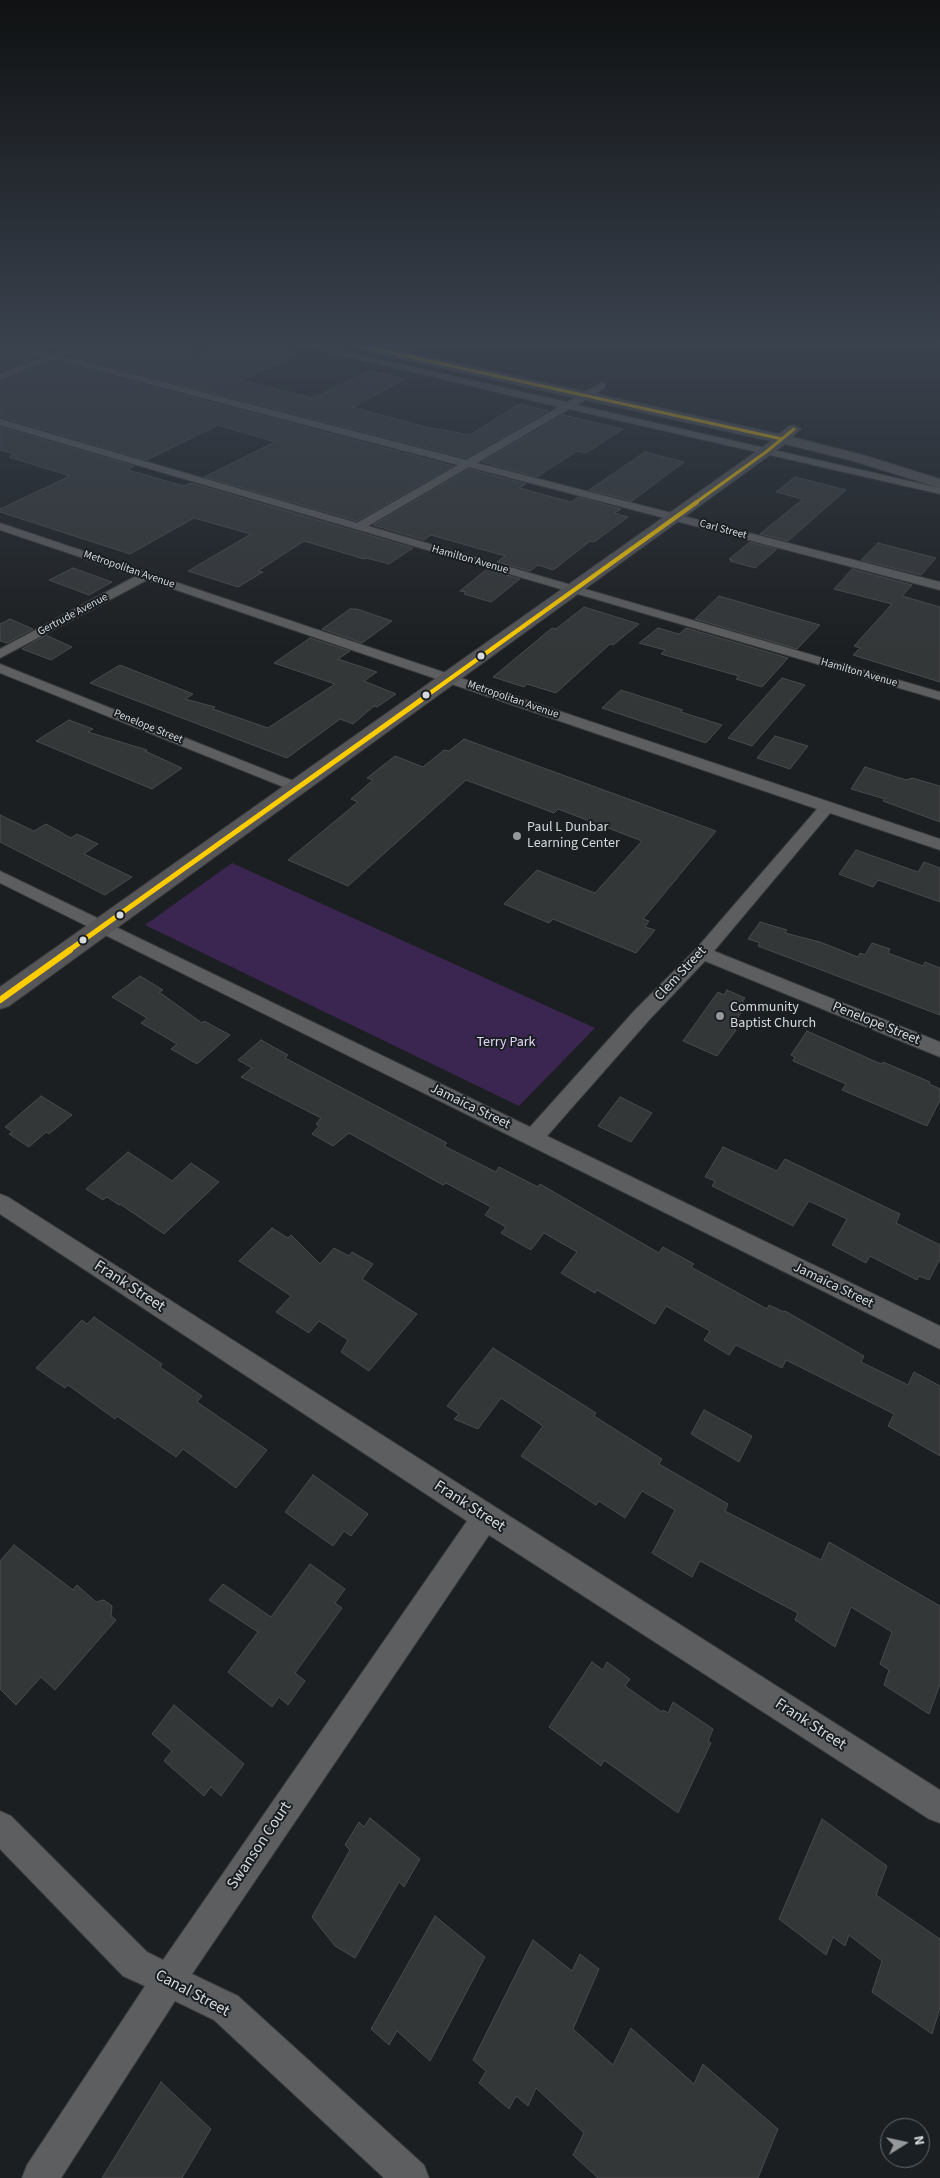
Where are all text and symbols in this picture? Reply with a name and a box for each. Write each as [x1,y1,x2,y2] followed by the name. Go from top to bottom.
[698,517,748,543] street label: Carl Street
[430,543,510,577] street label: Hamilton Avenue
[82,548,176,592] street label: Metropolitan Avenue
[36,591,110,639] street label: Gertrude Avenue
[476,651,486,661] unlabelled marker
[819,656,899,690] street label: Hamilton Avenue
[466,678,560,722] street label: Metropolitan Avenue
[421,690,431,700] unlabelled marker
[112,707,184,747] street label: Penelope Street
[527,820,620,852] place label: Paul L Dunbar Learning Center
[511,830,523,842] marker: Paul L Dunbar Learning Center
[115,910,125,920] unlabelled marker
[78,935,88,945] unlabelled marker
[652,943,710,1005] street label: Clem Street
[830,999,922,1049] street label: Penelope Street
[730,1000,816,1032] place label: Community Baptist Church
[714,1010,726,1022] marker: Community Baptist Church
[476,1035,536,1051] park label: Terry Park
[427,1080,513,1134] street label: Jamaica Street
[90,1257,168,1317] street label: Frank Street
[790,1259,876,1313] street label: Jamaica Street
[430,1477,508,1537] street label: Frank Street
[771,1695,849,1755] street label: Frank Street
[224,1799,296,1893] street label: Swanson Court
[152,1966,232,2022] street label: Canal Street
[880,2118,930,2168] north arrow
[908,2134,929,2147] text: N

